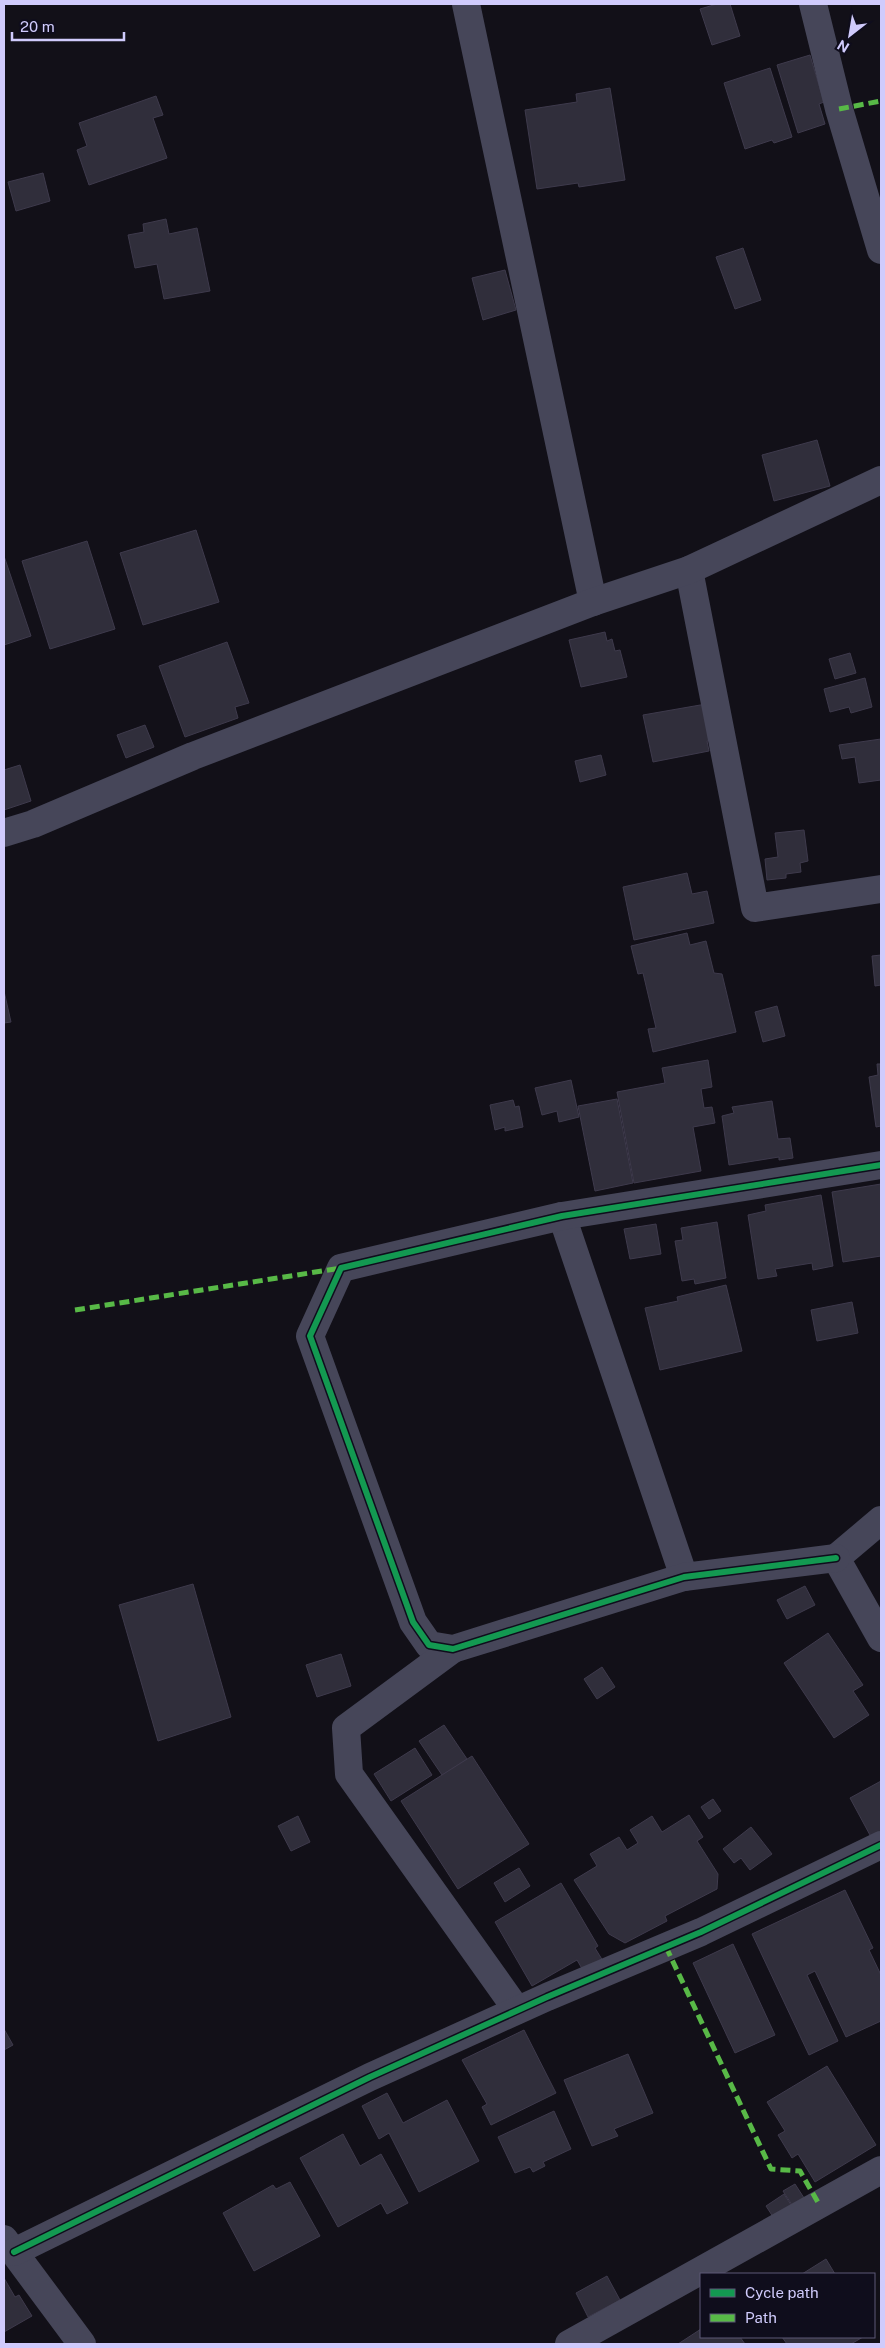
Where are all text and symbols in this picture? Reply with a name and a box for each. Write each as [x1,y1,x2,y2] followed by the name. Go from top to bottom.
[12,10,125,42] scale bar
[825,10,875,60] north arrow
[20,18,55,35] text: 20 m
[834,36,852,56] text: N
[700,2273,875,2338] legend
[745,2284,819,2301] text: Cycle path
[745,2309,777,2326] text: Path

